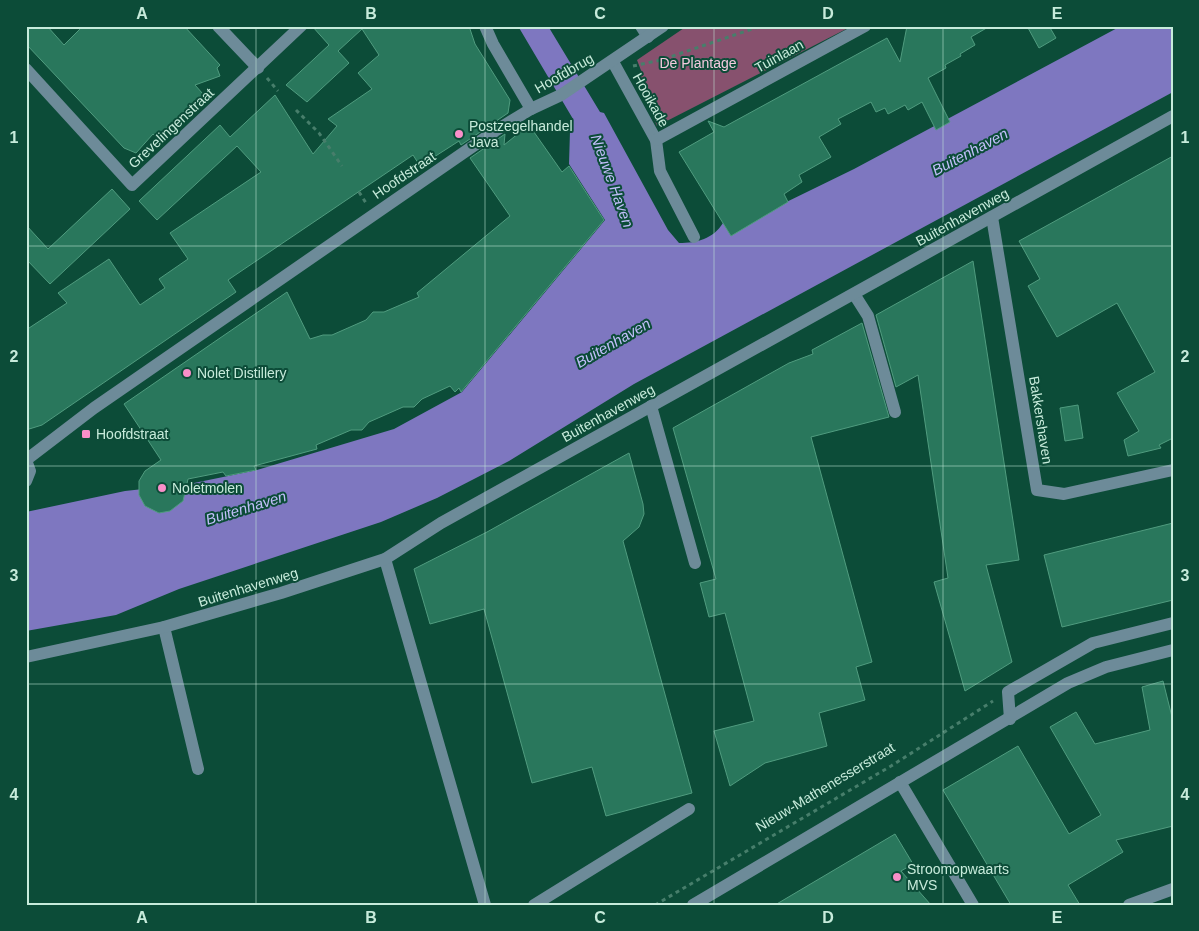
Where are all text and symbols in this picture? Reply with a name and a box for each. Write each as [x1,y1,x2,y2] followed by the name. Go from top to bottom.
[136,5,148,22] text: A
[365,5,377,22] text: B
[594,5,606,22] text: C
[822,5,834,22] text: D
[1052,5,1063,22] text: E
[752,36,806,76] street label: Tuinlaan
[532,50,596,96] street label: Hoofdbrug
[659,55,737,71] park label: De Plantage
[630,70,672,130] street label: Hooikade
[125,84,217,172] street label: Grevelingenstraat
[469,118,573,150] place label: Postzegelhandel Java
[929,124,1011,179] water label: Buitenhaven
[453,128,465,140] marker: Postzegelhandel Java
[10,129,19,146] text: 1
[1181,129,1190,146] text: 1
[588,132,637,230] water label: Nieuwe Haven
[370,148,439,202] street label: Hoofdstraat
[913,185,1011,249] street label: Buitenhavenweg
[572,314,653,371] water label: Buitenhaven
[10,348,19,365] text: 2
[1181,348,1190,365] text: 2
[197,365,286,381] place label: Nolet Distillery
[181,367,193,379] marker: Nolet Distillery
[1026,375,1056,465] street label: Bakkershaven
[559,381,657,445] street label: Buitenhavenweg
[96,426,168,442] place label: Hoofdstraat
[80,428,92,440] marker: Hoofdstraat
[172,480,243,496] place label: Noletmolen
[156,482,168,494] marker: Noletmolen
[203,487,288,528] water label: Buitenhaven
[196,564,300,610] street label: Buitenhavenweg
[10,567,19,584] text: 3
[1181,567,1190,584] text: 3
[753,739,898,835] street label: Nieuw-Mathenesserstraat
[10,786,19,803] text: 4
[1181,786,1190,803] text: 4
[907,861,1009,893] place label: Stroomopwaarts MVS
[891,871,903,883] marker: Stroomopwaarts MVS
[136,909,148,926] text: A
[365,909,377,926] text: B
[594,909,606,926] text: C
[822,909,834,926] text: D
[1052,909,1063,926] text: E

